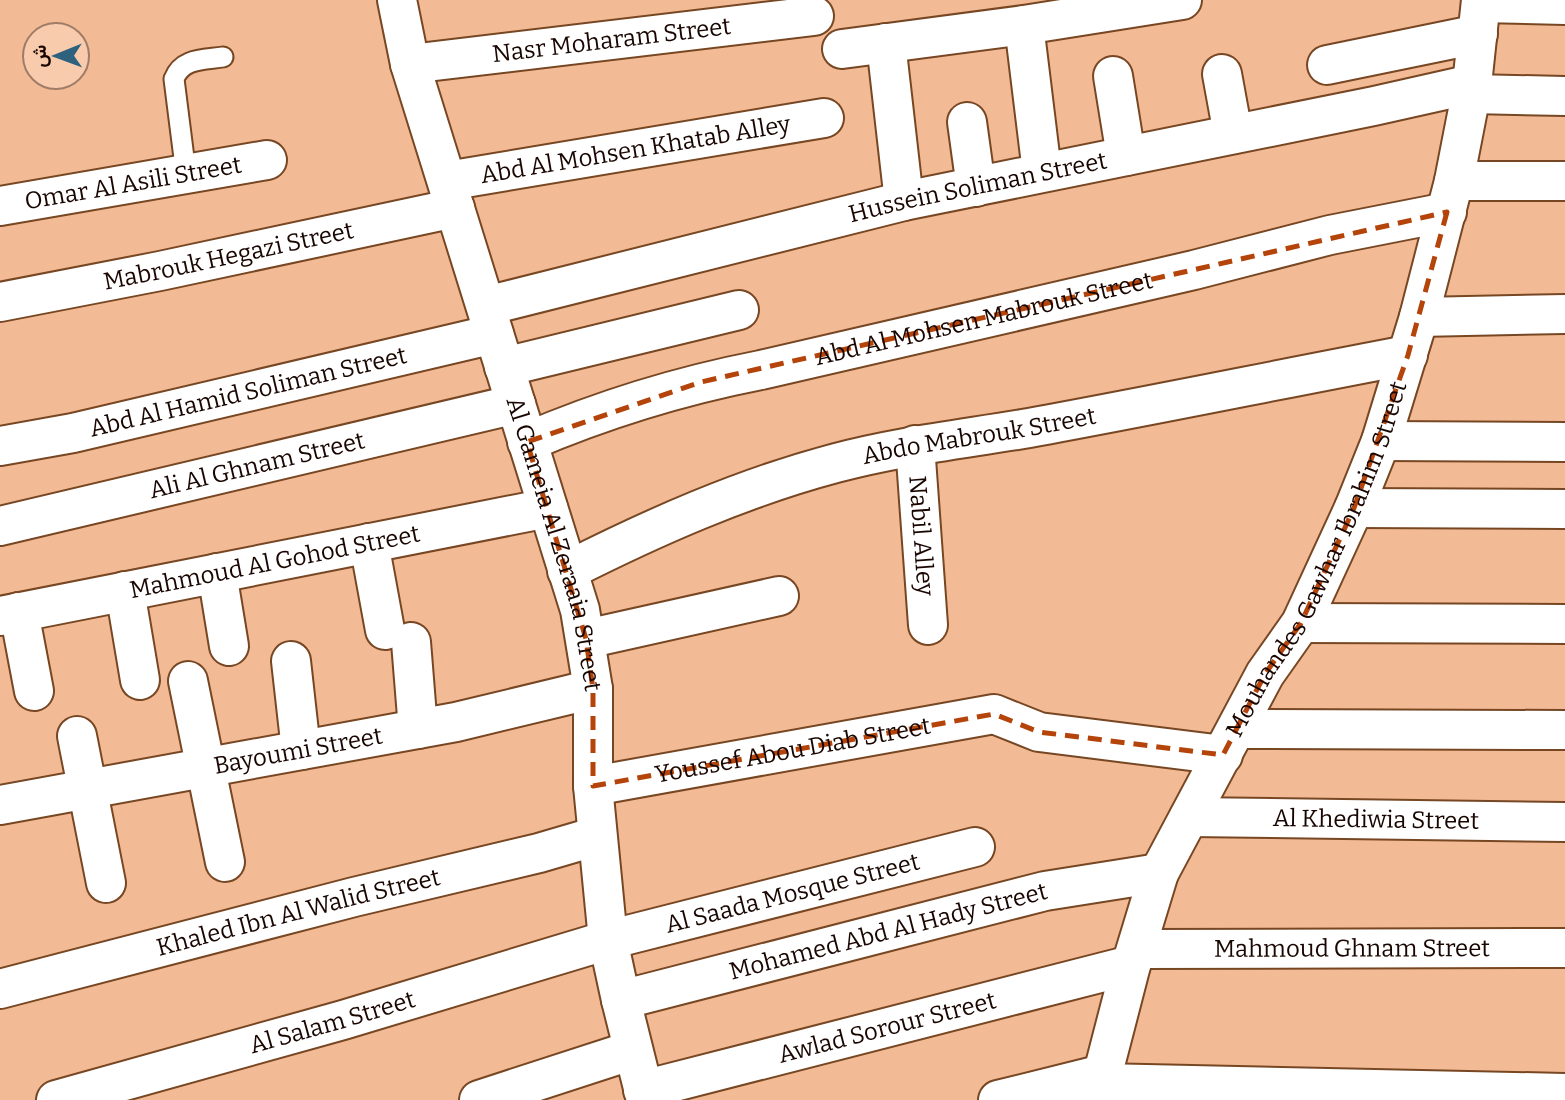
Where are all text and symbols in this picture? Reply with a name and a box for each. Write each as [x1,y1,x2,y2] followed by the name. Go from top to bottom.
[491,12,733,68] street label: Nasr Moharam Street
[21,21,91,91] north arrow
[28,45,51,68] text: ش
[478,110,793,189] street label: Abd Al Mohsen Khatab Alley
[846,146,1110,228] street label: Hussein Soliman Street
[23,151,244,216] street label: Omar Al Asili Street
[101,216,356,296] street label: Mabrouk Hegazi Street
[812,266,1156,371] street label: Abd Al Mohsen Mabrouk Street
[87,341,410,443] street label: Abd Al Hamid Soliman Street
[1220,378,1413,742] street label: Mouhandes Gawhar Ibrahim Street
[500,393,607,694] street label: Al Gameia Al Zeraaia Street
[860,402,1098,470] street label: Abdo Mabrouk Street
[147,426,368,504] street label: Ali Al Ghnam Street
[903,475,940,597] street label: Nabil Alley
[127,520,423,604] street label: Mahmoud Al Gohod Street
[653,712,933,789] street label: Youssef Abou Diab Street
[212,722,385,780] street label: Bayoumi Street
[1273,804,1480,835] street label: Al Khediwia Street
[662,848,923,939] street label: Al Saada Mosque Street
[153,863,443,962] street label: Khaled Ibn Al Walid Street
[726,877,1051,986] street label: Mohamed Abd Al Hady Street
[1214,934,1490,963] street label: Mahmoud Ghnam Street
[246,985,419,1059] street label: Al Salam Street
[775,986,999,1069] street label: Awlad Sorour Street

